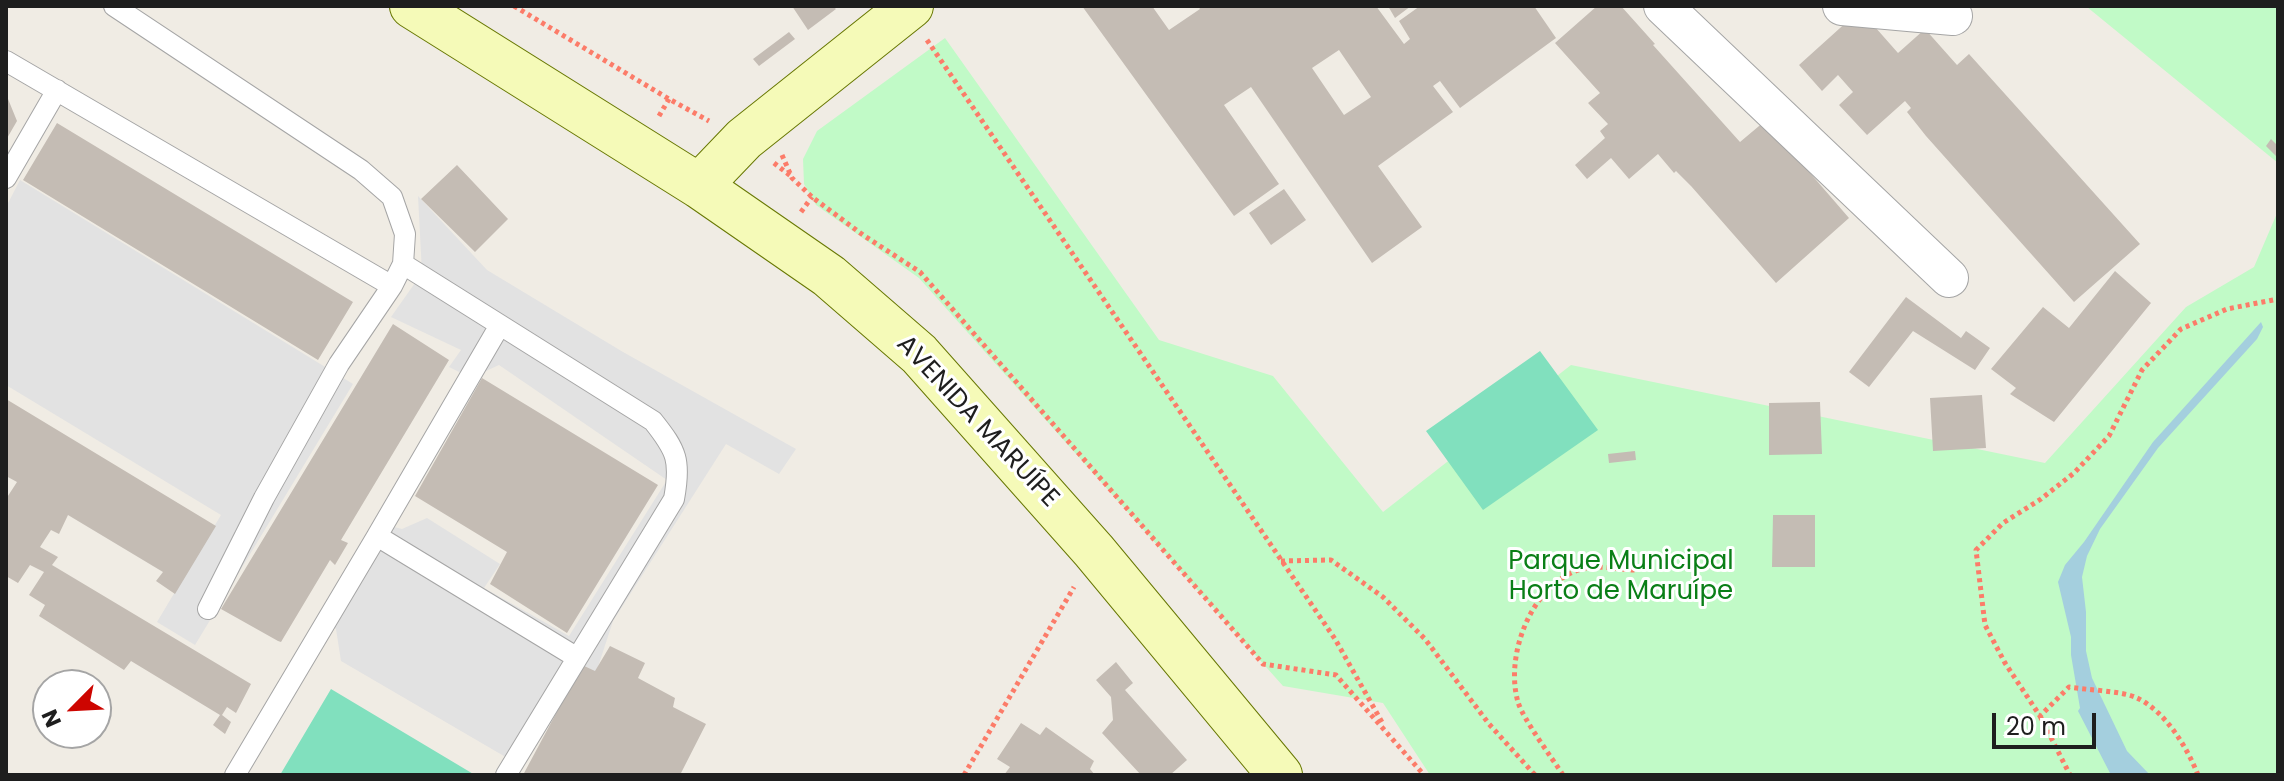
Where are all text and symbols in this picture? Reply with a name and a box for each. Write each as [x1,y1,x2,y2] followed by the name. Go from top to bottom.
[889,329,1065,515] street label: AVENIDA MARUÍPE
[1508,546,1734,608] park label: Parque Municipal Horto de Maruípe
[32,669,112,749] north arrow
[1996,697,2100,747] scale bar
[34,704,69,732] text: N
[2006,710,2066,743] text: 20 m

